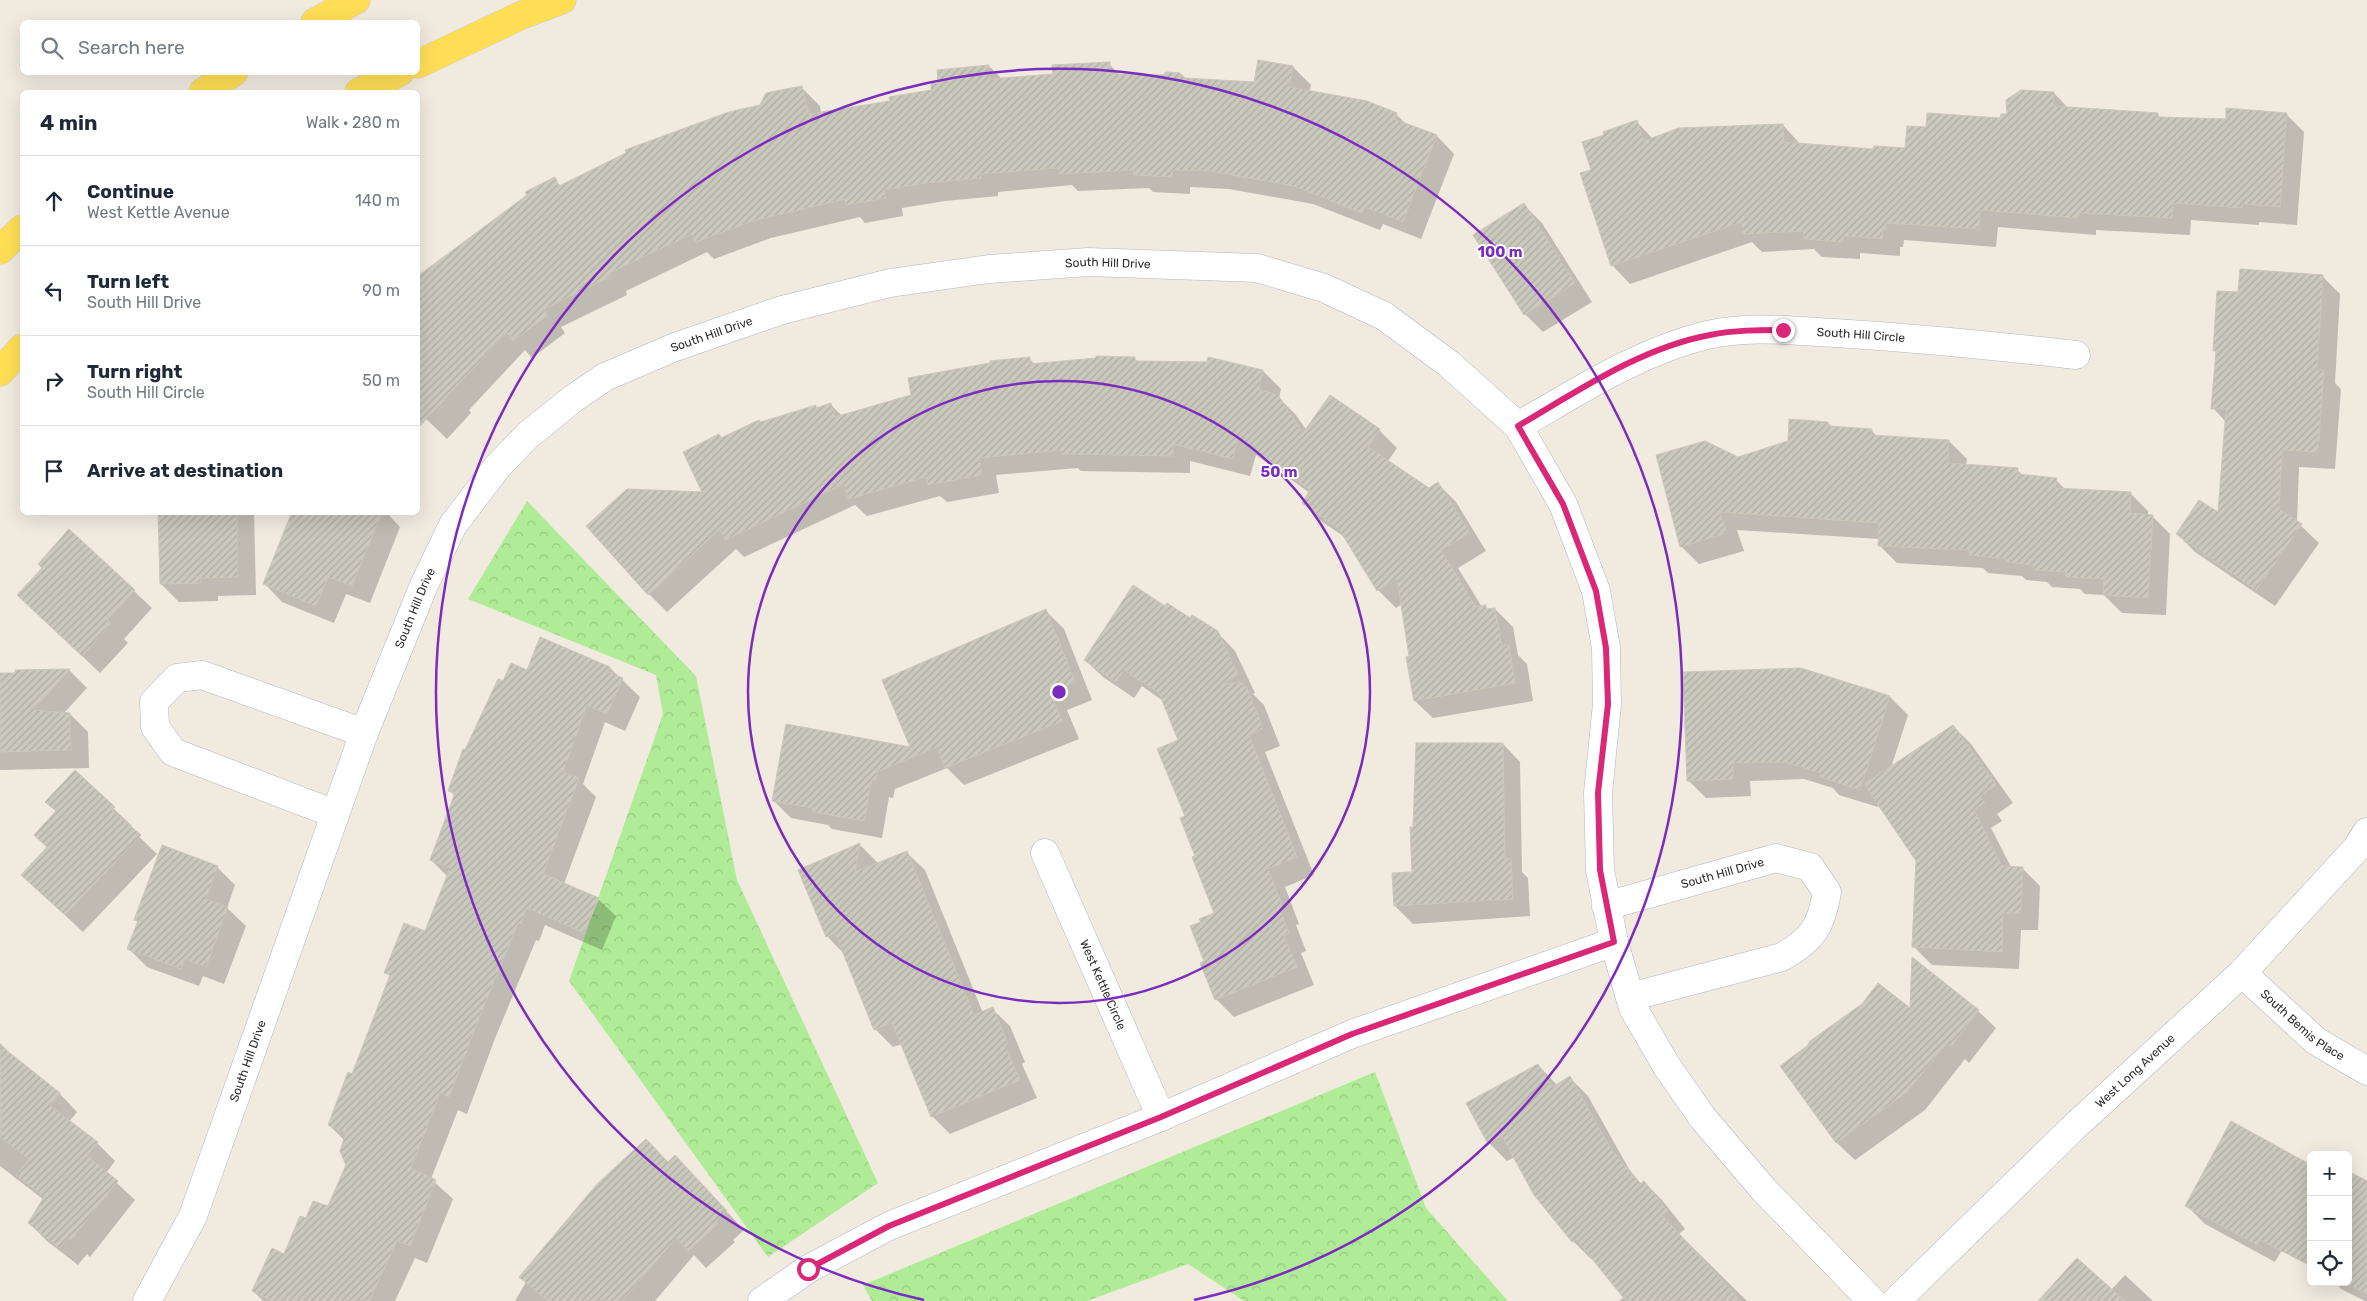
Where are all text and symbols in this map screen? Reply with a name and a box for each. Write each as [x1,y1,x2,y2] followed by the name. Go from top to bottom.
[20,20,420,75] search box
[38,34,66,62] icon: search
[78,36,185,59] text: Search here
[40,110,98,135] text: 4 min
[306,113,400,132] text: Walk · 280 m
[87,180,174,203] text: Continue
[40,187,68,215] icon: ahead
[355,191,400,210] text: 140 m
[87,203,230,222] text: West Kettle Avenue
[1478,243,1522,261] text: 100 m
[1065,255,1151,271] street label: South Hill Drive
[87,270,169,293] text: Turn left
[40,277,68,305] icon: left
[362,281,400,300] text: 90 m
[87,293,201,312] text: South Hill Drive
[668,314,755,355] street label: South Hill Drive
[1772,319,1795,342] route end
[1816,325,1906,345] street label: South Hill Circle
[87,360,182,383] text: Turn right
[40,367,68,395] icon: right
[362,371,400,390] text: 50 m
[87,383,205,402] text: South Hill Circle
[40,457,68,485] icon: arrive
[87,459,283,482] text: Arrive at destination
[1261,463,1297,481] text: 50 m
[392,565,438,650] street label: South Hill Drive
[1050,683,1068,701] centre of rings
[1679,855,1766,892] street label: South Hill Drive
[1077,938,1129,1032] street label: West Kettle Circle
[2258,987,2347,1063] street label: South Bemis Place
[227,1018,269,1104] street label: South Hill Drive
[2093,1031,2178,1111] street label: West Long Avenue
[2307,1151,2352,1286] map controls
[2307,1151,2352,1196] button: +
[2307,1196,2352,1241] button: −
[2307,1241,2352,1286] button: locate
[797,1258,820,1281] route start

